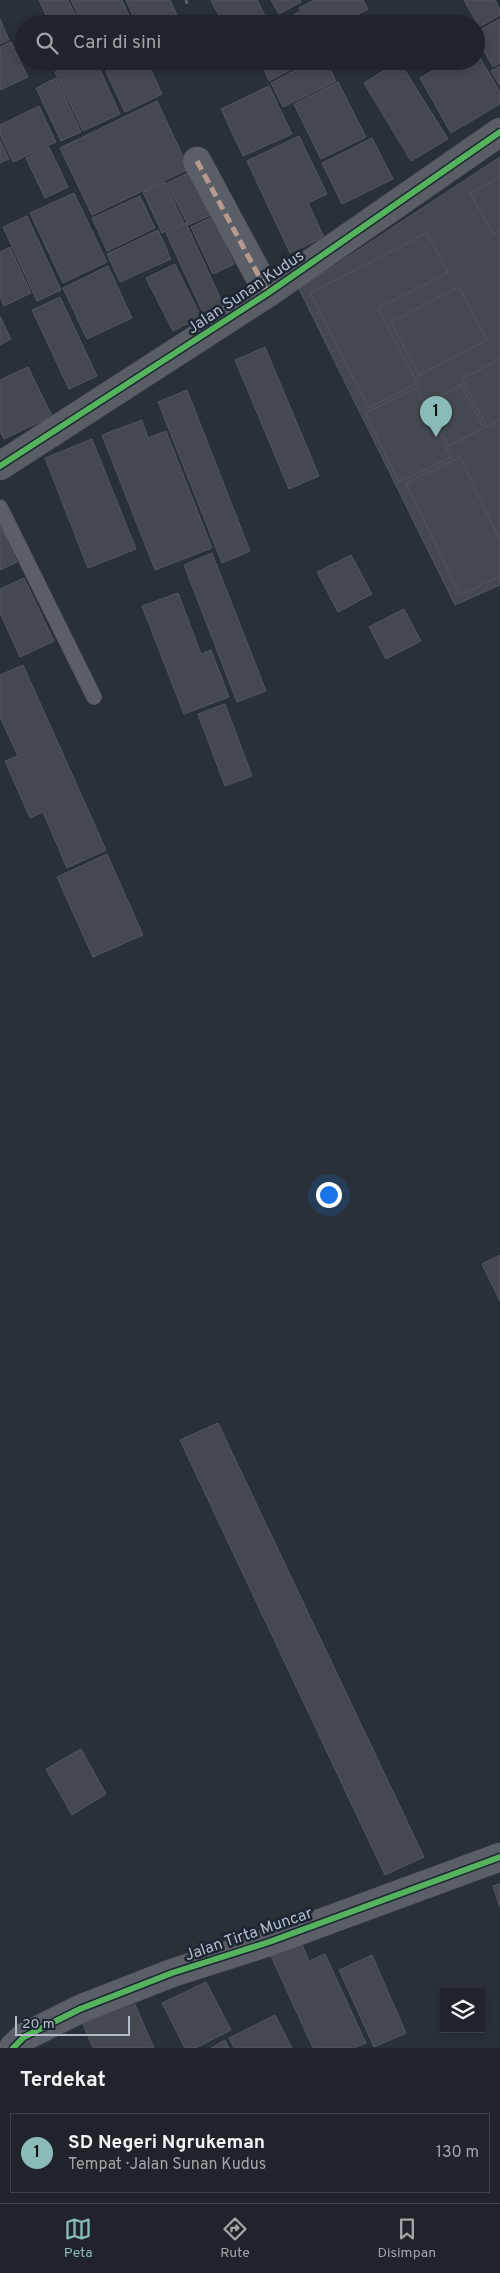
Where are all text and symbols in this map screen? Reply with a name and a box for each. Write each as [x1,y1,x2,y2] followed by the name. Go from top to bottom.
[15,15,485,70] search box
[33,29,61,57] icon: search
[73,31,161,55] text: Cari di sini
[184,246,308,339] street label: Jalan Sunan Kudus
[420,396,452,437] pin: 1
[316,1182,342,1208] your location
[182,1904,315,1966] street label: Jalan Tirta Muncar
[440,1988,485,2033] map controls
[440,1988,485,2033] button: layers
[15,2013,130,2036] scale bar
[22,2016,55,2033] text: 20 m
[20,2067,106,2094] text: Terdekat
[68,2131,265,2155] text: SD Negeri Ngrukeman
[34,2143,40,2163] text: 1
[436,2143,479,2163] text: 130 m
[68,2155,266,2175] text: Tempat · Jalan Sunan Kudus
[64,2215,93,2262] tab: Peta
[220,2215,250,2262] tab: Rute
[377,2215,436,2262] tab: Disimpan

